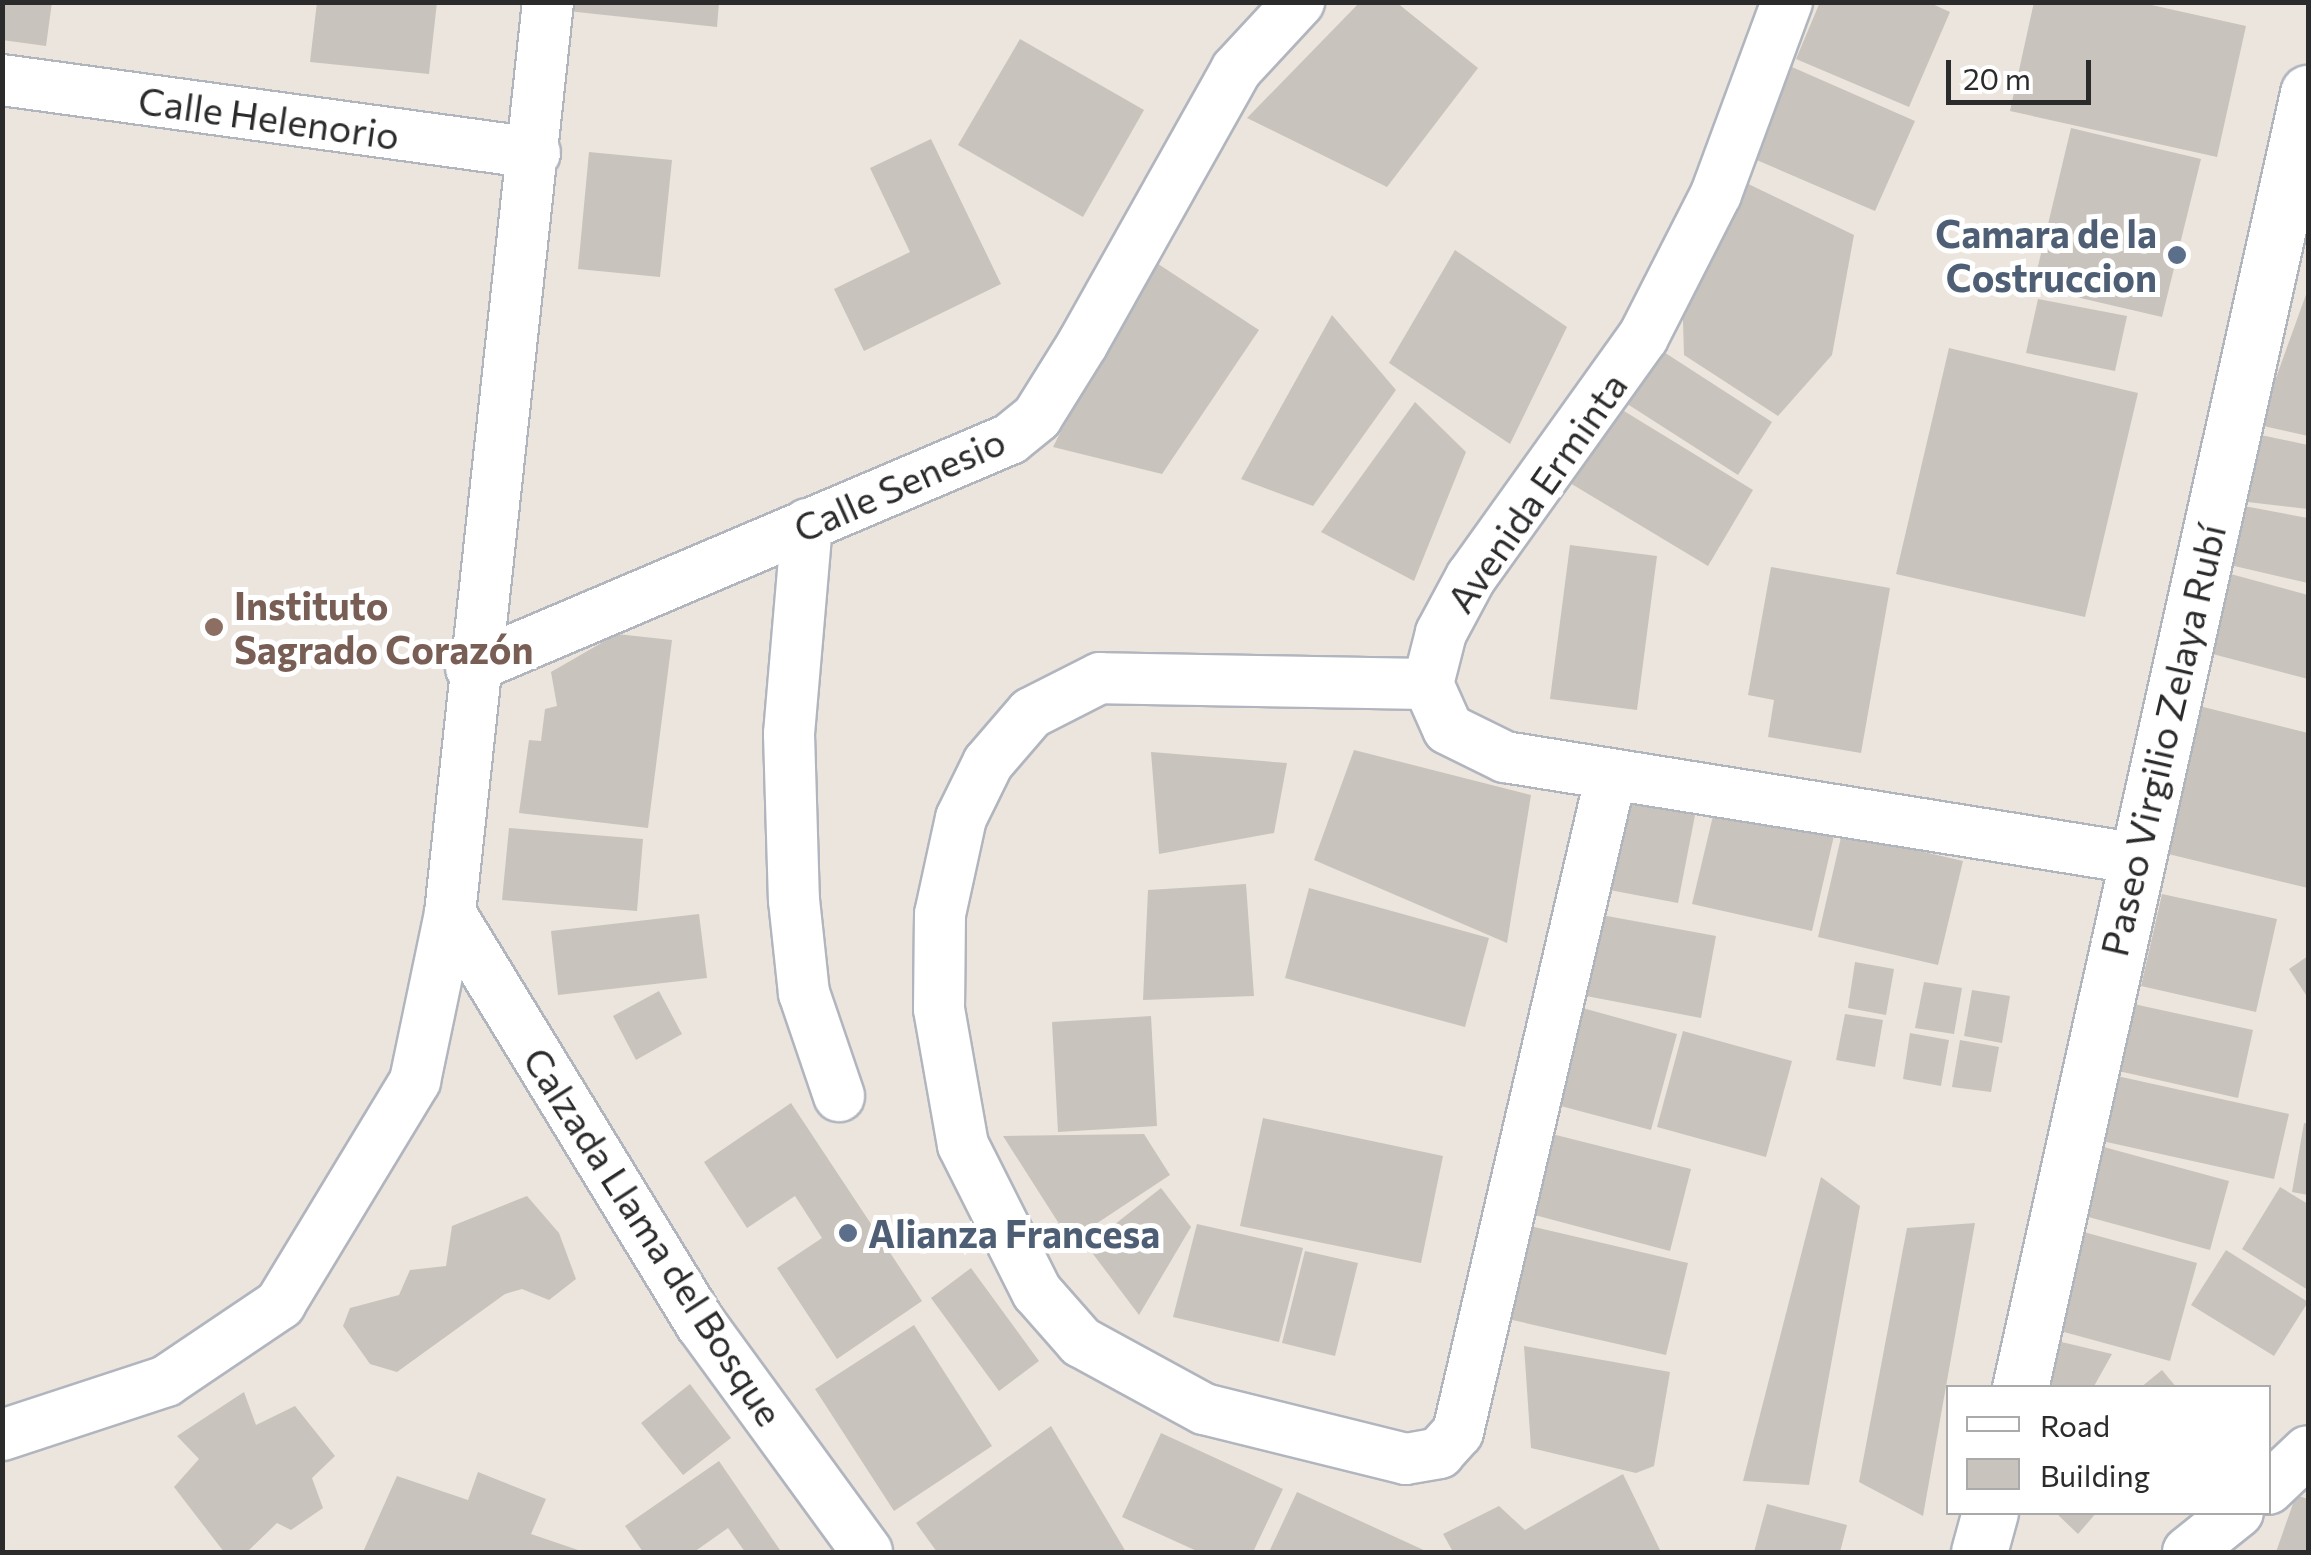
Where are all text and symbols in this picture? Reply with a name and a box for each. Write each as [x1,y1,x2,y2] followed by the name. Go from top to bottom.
[1951,40,2096,102] scale bar
[1963,59,2031,96] text: 20 m
[136,76,402,158] street label: Calle Helenorio
[1935,210,2157,300] place label: Camara de la Costruccion
[2166,244,2188,266] marker: Camara de la Costruccion
[1436,363,1636,621] street label: Avenida Erminta
[786,417,1012,551] street label: Calle Senesio
[2090,520,2234,960] street label: Paseo Virgilio Zelaya Rubí
[234,582,533,672] place label: Instituto Sagrado Corazón
[203,616,225,638] marker: Instituto Sagrado Corazón
[515,1038,793,1434] street label: Calzada Llama del Bosque
[868,1210,1160,1256] place label: Alianza Francesa
[837,1222,859,1244] marker: Alianza Francesa
[1946,1385,2271,1515] legend
[2040,1406,2110,1443] text: Road
[2040,1456,2150,1493] text: Building

